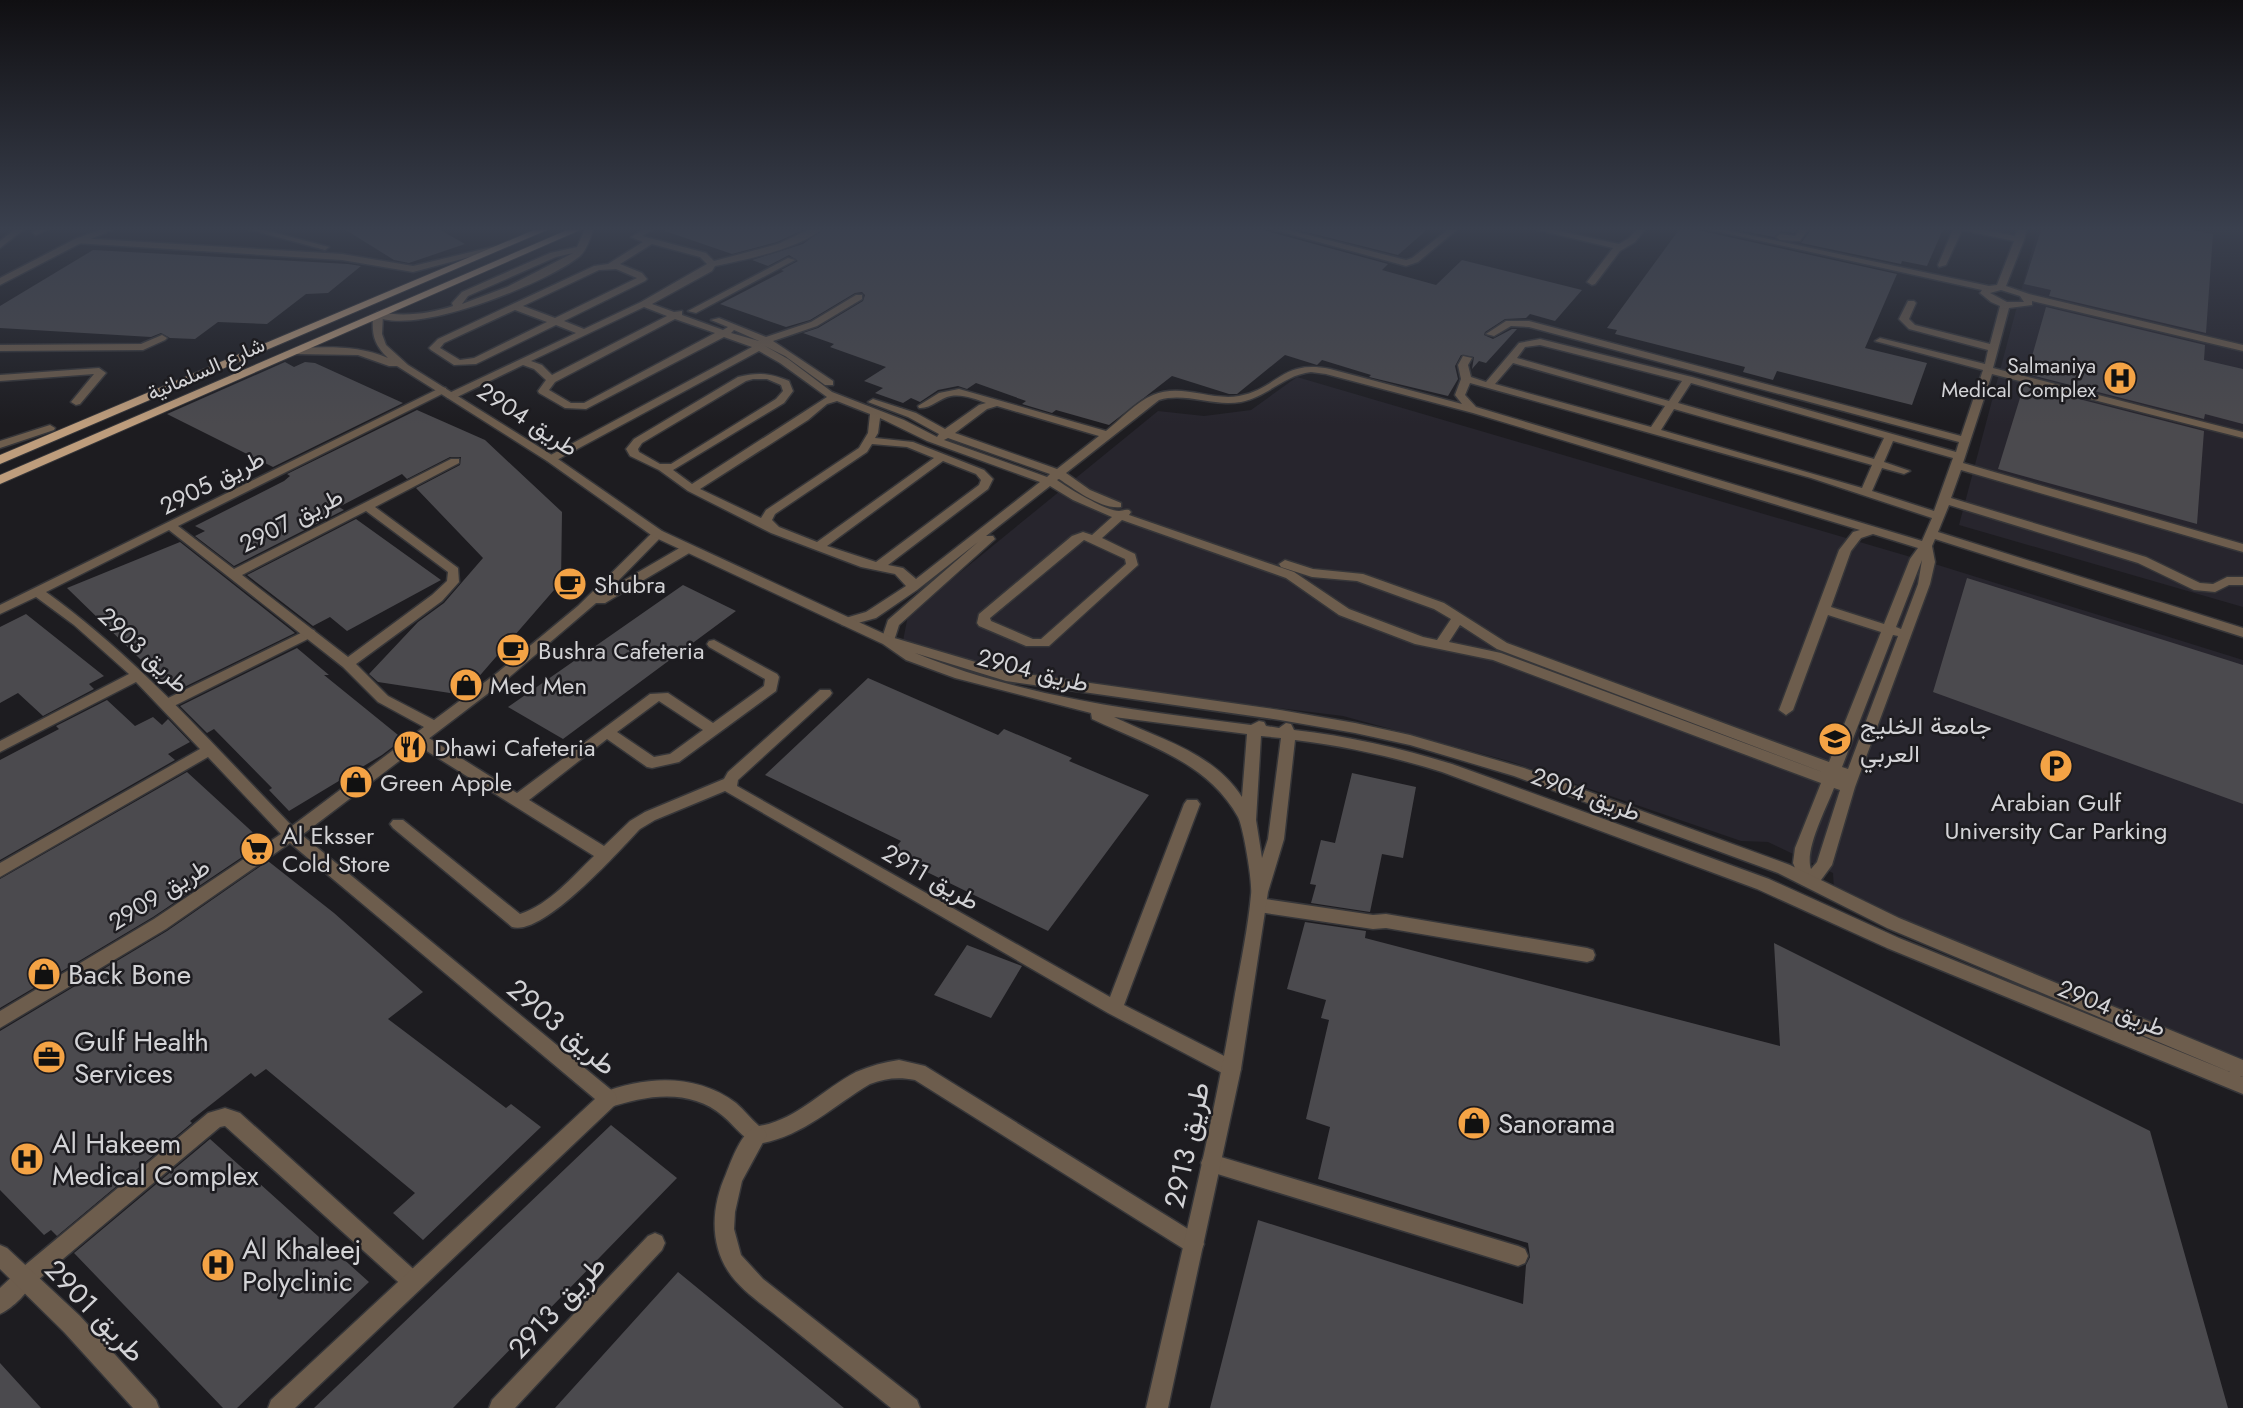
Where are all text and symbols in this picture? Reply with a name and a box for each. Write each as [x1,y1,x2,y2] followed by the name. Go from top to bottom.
[142,330,270,408] street label: شارع السلمانية
[1941,351,2096,405] place label: Salmaniya Medical Complex
[2101,359,2139,397] hospital icon: Salmaniya Medical Complex
[471,373,585,465] street label: طريق 2904
[153,441,271,523] street label: طريق 2905
[233,479,349,561] street label: طريق 2907
[551,565,589,603] cafe icon: Shubra
[594,567,666,602] place label: Shubra
[91,599,197,701] street label: طريق 2903
[494,631,532,669] cafe icon: Bushra Cafeteria
[538,633,705,668] place label: Bushra Cafeteria
[973,639,1093,701] street label: طريق 2904
[447,666,485,704] shop icon: Med Men
[490,668,587,703] place label: Med Men
[1860,708,1992,773] place label: جامعة الخليج العربي
[1816,720,1854,758] school or university icon: جامعة الخليج العربي
[391,728,429,766] restaurant icon: Dhawi Cafeteria
[434,730,595,765] place label: Dhawi Cafeteria
[2037,747,2075,785] parking icon: Arabian Gulf University Car Parking
[1526,758,1646,830] street label: طريق 2904
[337,763,375,801] shop icon: Green Apple
[380,765,512,800] place label: Green Apple
[1945,785,2167,848] place label: Arabian Gulf University Car Parking
[282,818,390,881] place label: Al Eksser Cold Store
[238,830,276,868] supermarket icon: Al Eksser Cold Store
[876,835,986,919] street label: طريق 2911
[101,849,217,939] street label: طريق 2909
[68,954,191,995] place label: Back Bone
[25,955,63,993] shop icon: Back Bone
[498,969,626,1085] street label: طريق 2903
[2053,970,2171,1046] street label: طريق 2904
[74,1021,209,1094] place label: Gulf Health Services
[30,1038,68,1076] office icon: Gulf Health Services
[1154,1078,1220,1212] street label: طريق 2913
[1498,1103,1615,1144] place label: Sanorama
[1455,1104,1493,1142] shop icon: Sanorama
[52,1123,259,1196] place label: Al Hakeem Medical Complex
[8,1140,46,1178] hospital icon: Al Hakeem Medical Complex
[242,1229,362,1302] place label: Al Khaleej Polyclinic
[199,1246,237,1284] hospital icon: Al Khaleej Polyclinic
[498,1246,616,1368] street label: طريق 2913
[35,1250,155,1372] street label: طريق 2901

